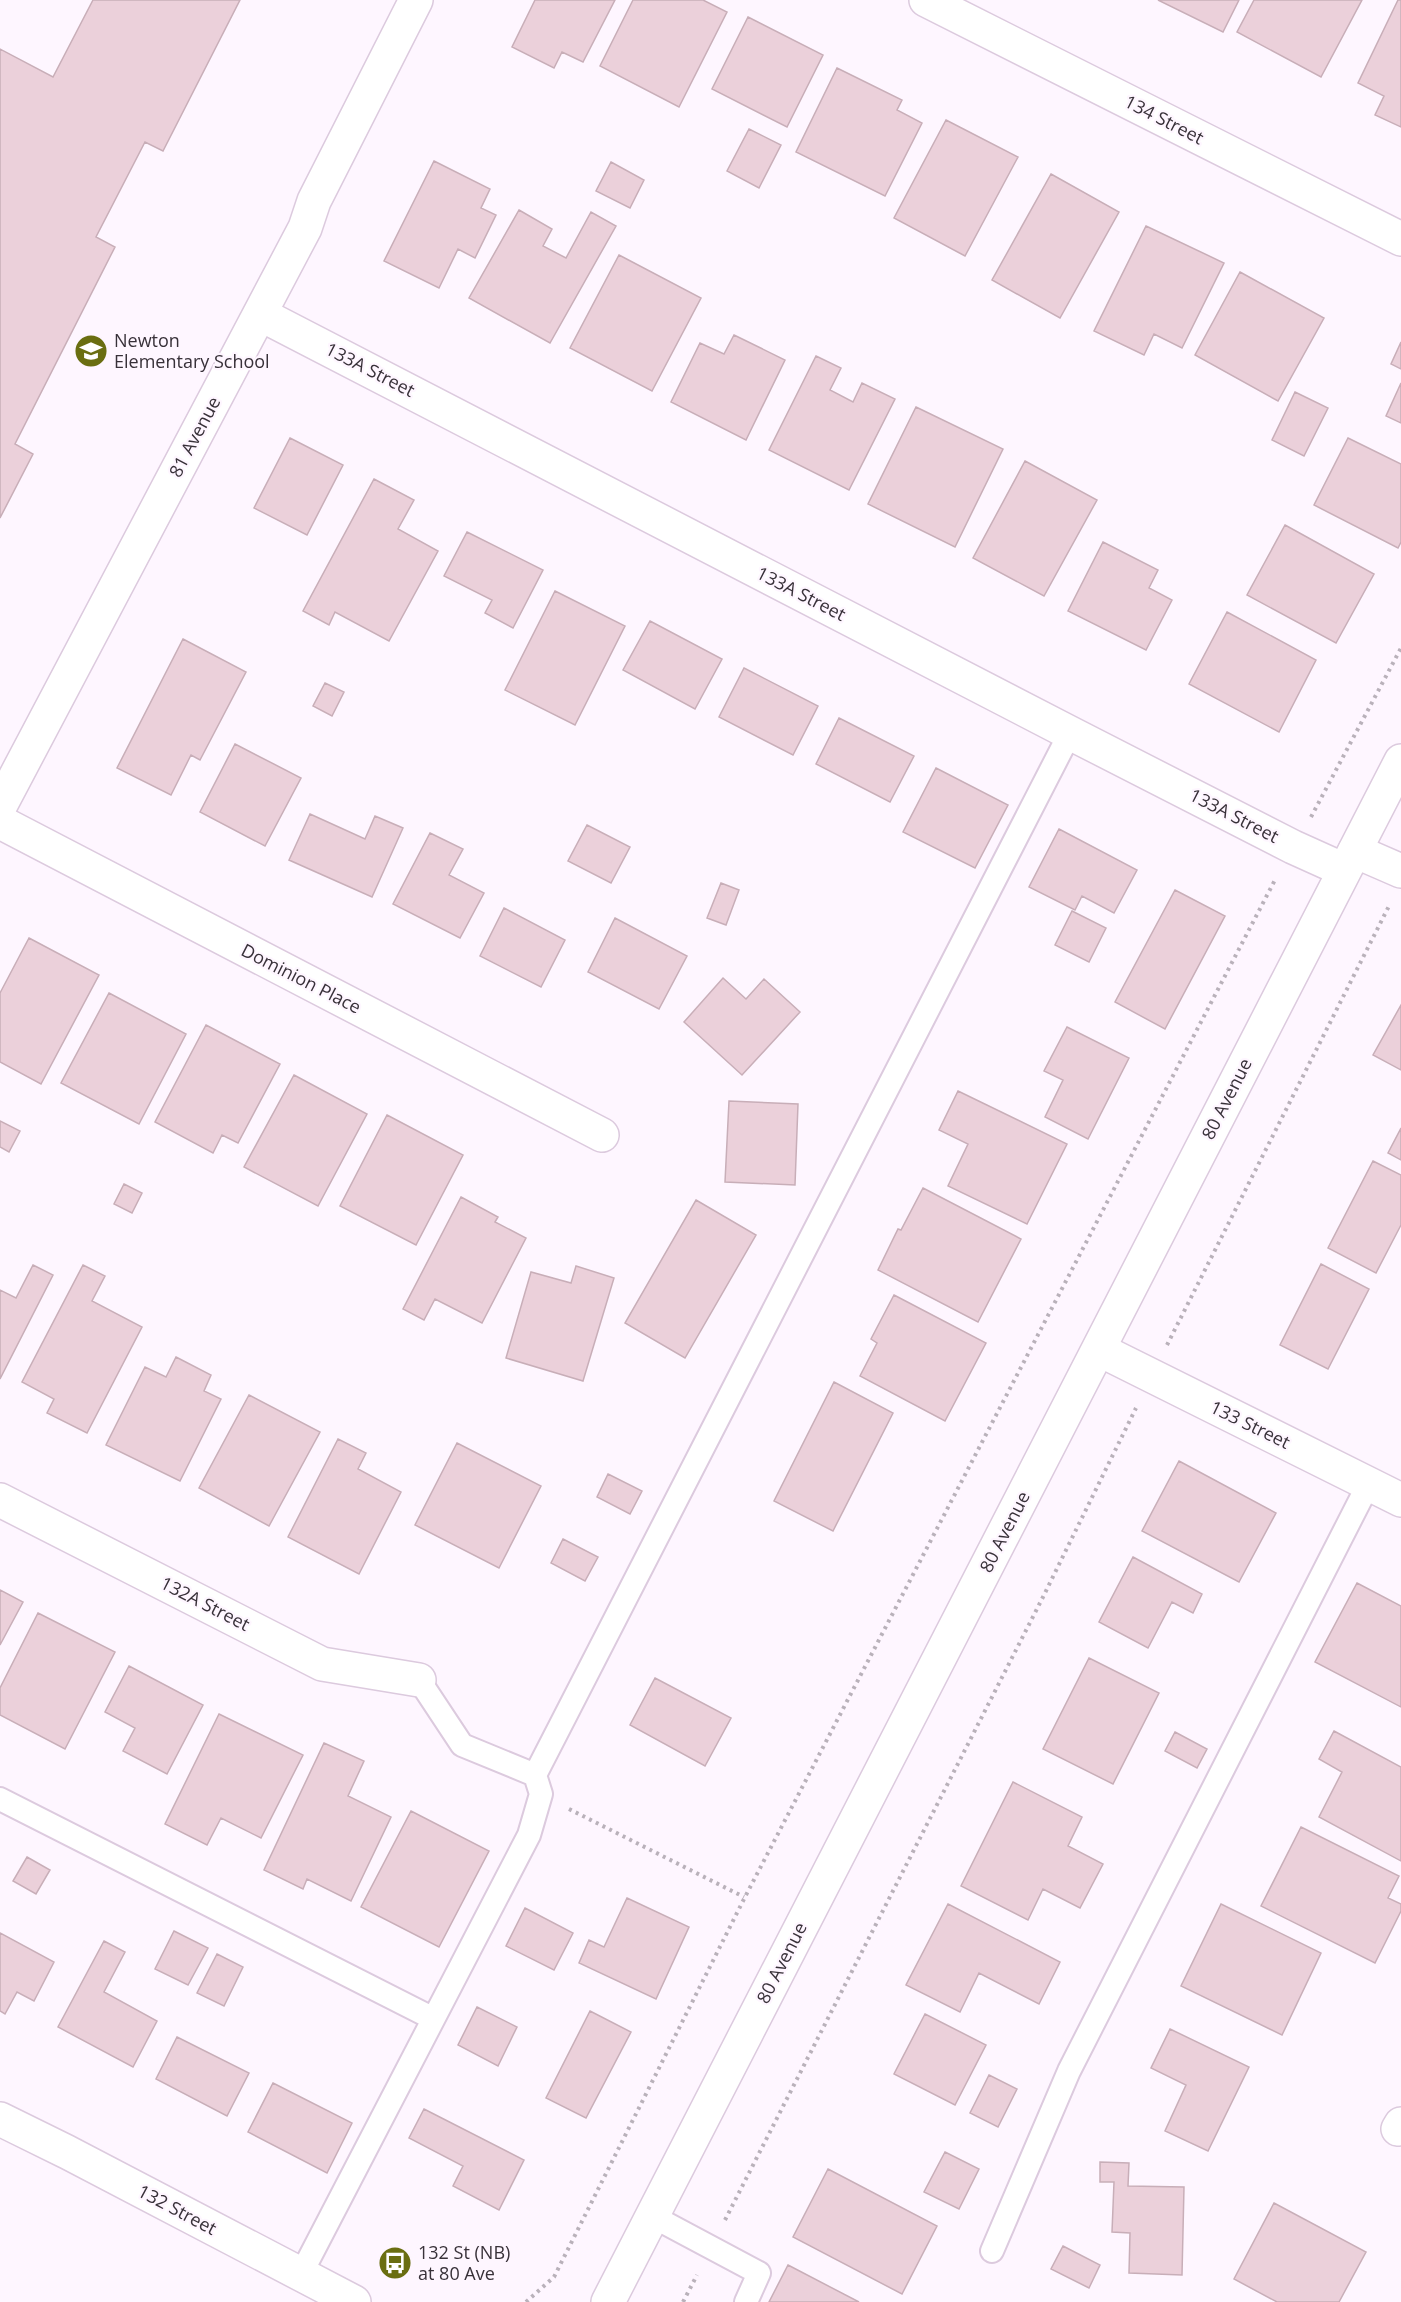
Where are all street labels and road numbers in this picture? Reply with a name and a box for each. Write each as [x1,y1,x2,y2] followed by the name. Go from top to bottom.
[1121,89,1208,149] street label: 134 Street
[322,336,419,402] street label: 133A Street
[163,392,225,481] street label: 81 Avenue
[753,560,850,626] street label: 133A Street
[1186,782,1283,848] street label: 133A Street
[237,938,365,1019] street label: Dominion Place
[1195,1054,1257,1143] street label: 80 Avenue
[1207,1395,1294,1454] street label: 133 Street
[973,1487,1035,1576] street label: 80 Avenue
[157,1570,254,1636] street label: 132A Street
[750,1918,812,2007] street label: 80 Avenue
[134,2178,221,2240] street label: 132 Street

